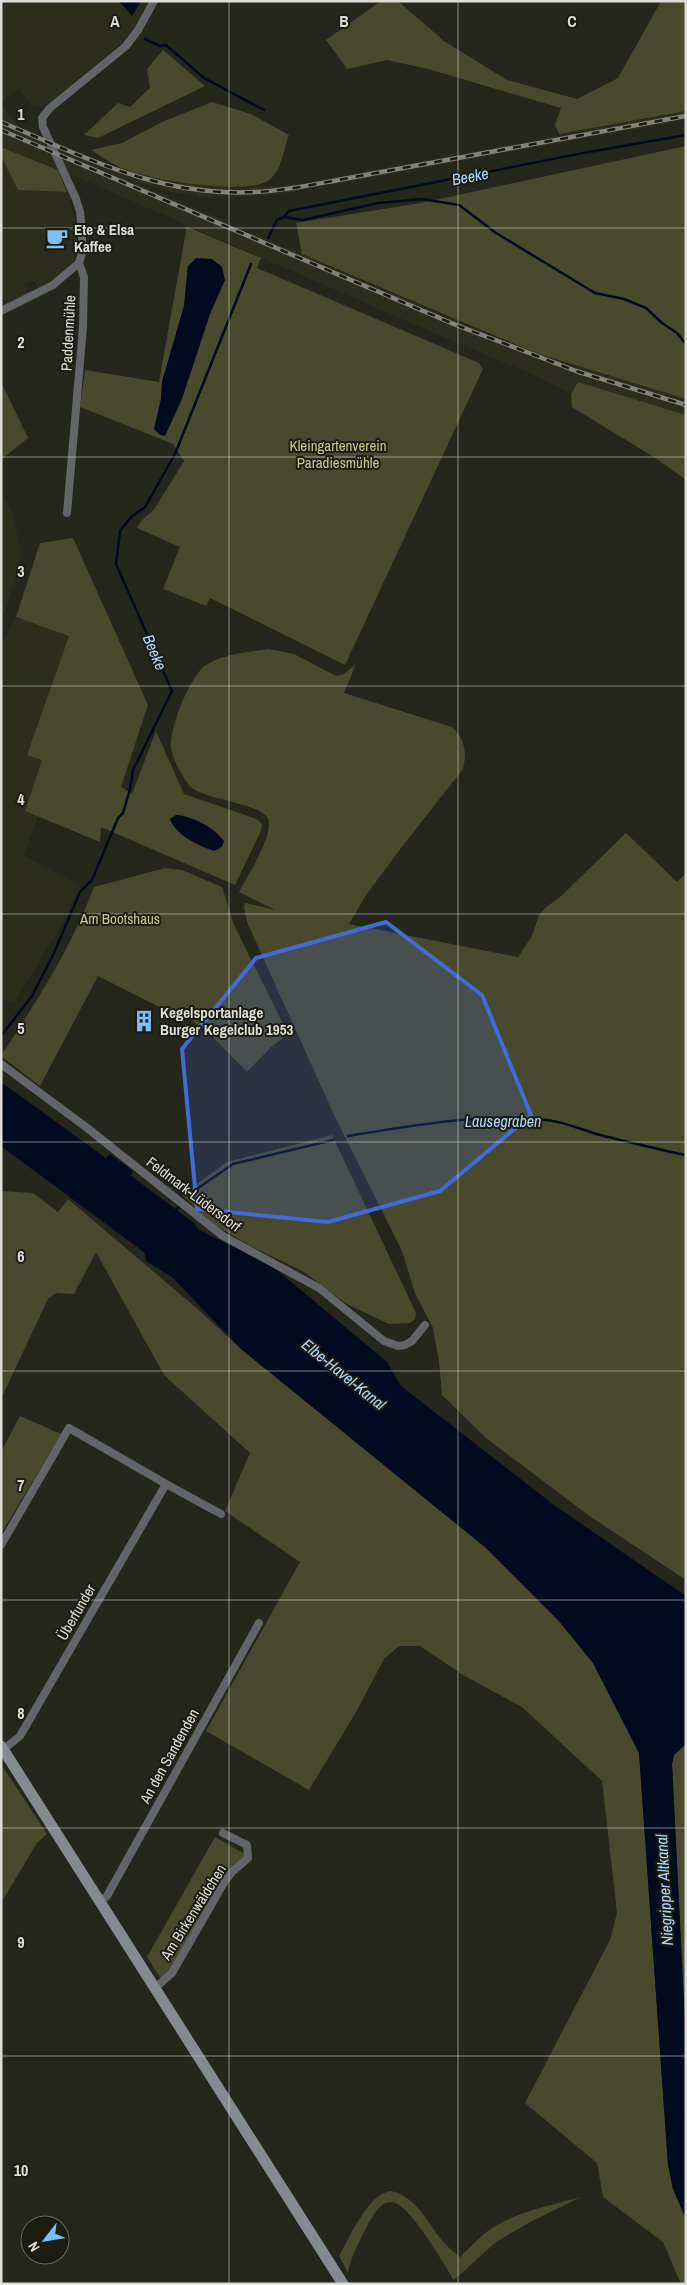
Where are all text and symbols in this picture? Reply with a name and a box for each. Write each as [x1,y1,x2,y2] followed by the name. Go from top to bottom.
[110,10,120,32] text: A
[339,10,349,32] text: B
[567,10,577,32] text: C
[17,103,25,125] text: 1
[450,162,490,190] water label: Beeke
[74,219,134,257] place label: Ete & Elsa Kaffee
[44,225,70,251] cafe icon: Ete & Elsa Kaffee
[56,294,80,371] street label: Paddenmühle
[17,331,25,353] text: 2
[289,435,387,473] park label: Kleingartenverein Paradiesmühle
[17,560,25,582] text: 3
[138,631,172,673] water label: Beeke
[17,788,25,810] text: 4
[79,908,160,929] park label: Am Bootshaus
[160,1002,293,1040] place label: Kegelsportanlage Burger Kegelclub 1953
[131,1008,157,1034] building icon: Kegelsportanlage Burger Kegelclub 1953
[17,1017,25,1039] text: 5
[465,1110,541,1132] water label: Lausegraben
[142,1151,246,1237] street label: Feldmark-Lüdersdorf
[17,1245,25,1267] text: 6
[297,1333,391,1415] water label: Elbe-Havel-Kanal
[17,1474,25,1496] text: 7
[52,1580,100,1644] street label: Überfunder
[17,1702,25,1724] text: 8
[134,1705,204,1808] street label: An den Sandenden
[650,1833,678,1946] water label: Niegripper Altkanal
[155,1860,231,1965] street label: Am Birkenwäldchen
[17,1931,25,1953] text: 9
[14,2159,28,2181] text: 10
[20,2215,70,2265] north arrow
[24,2239,44,2255] text: N

